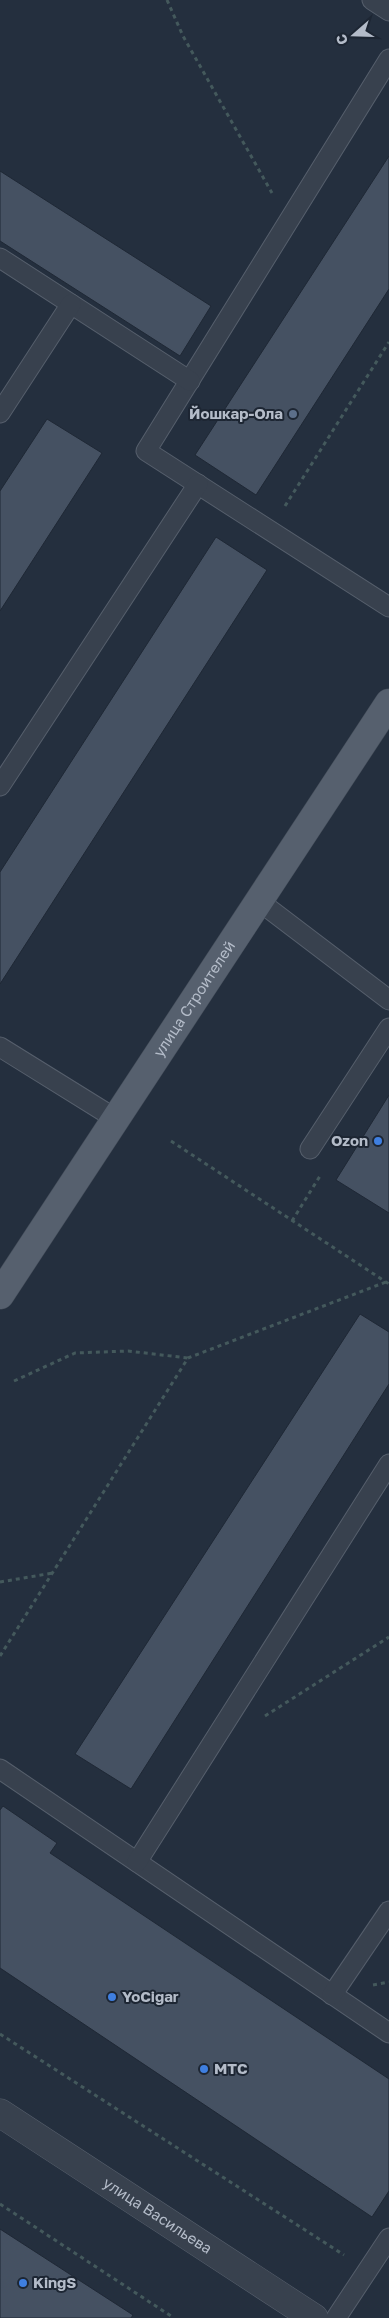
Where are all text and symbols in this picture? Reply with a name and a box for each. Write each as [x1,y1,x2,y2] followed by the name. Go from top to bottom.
[329,10,379,60] north arrow
[332,32,351,47] text: С
[189,404,283,422] place label: Йошкар-Ола
[287,408,299,420] marker: Йошкар-Ола
[149,937,238,1060] street label: улица Строителей
[331,1131,368,1149] place label: Ozon
[372,1135,384,1147] marker: Ozon
[122,1987,179,2005] place label: YoCigar
[106,1991,118,2003] marker: YoCigar
[214,2059,248,2077] place label: МТС
[198,2063,210,2075] marker: МТС
[100,2173,216,2257] street label: улица Васильева
[33,2273,76,2291] place label: KingS
[17,2277,29,2289] marker: KingS

